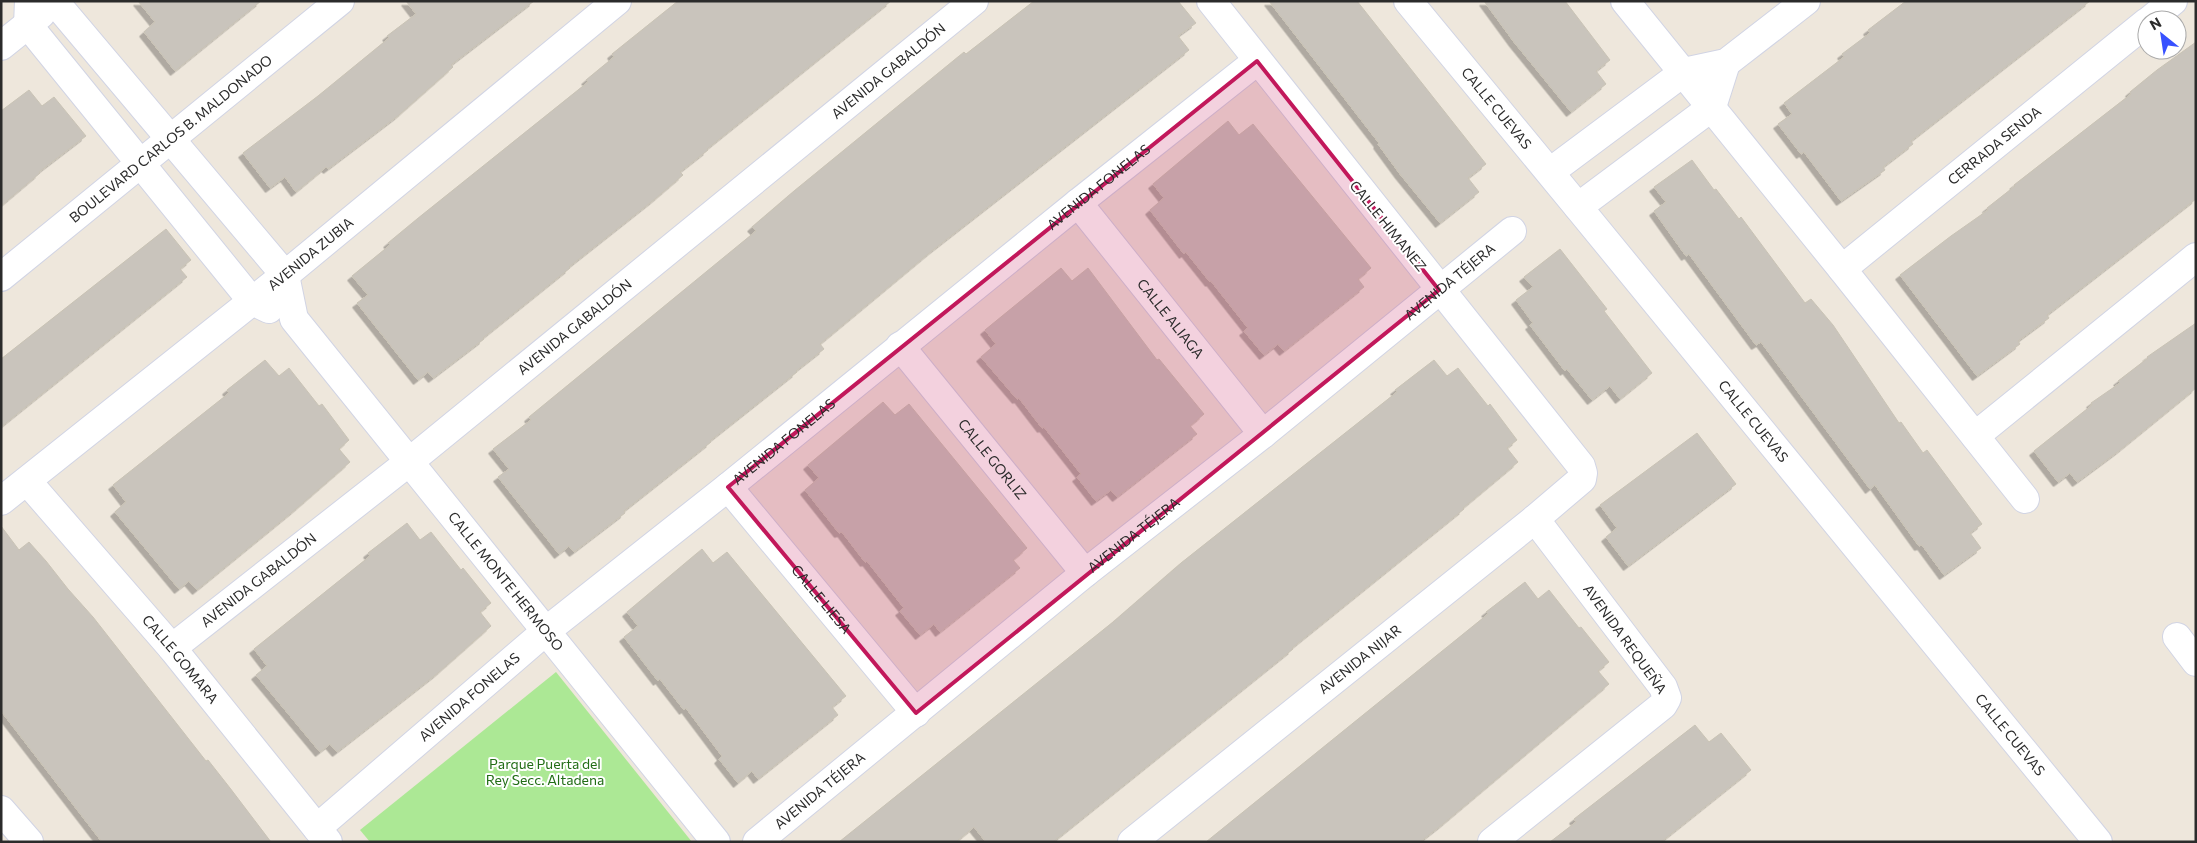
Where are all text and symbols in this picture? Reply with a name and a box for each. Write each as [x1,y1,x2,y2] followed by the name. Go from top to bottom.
[2137,10,2187,60] north arrow
[2146,13,2164,33] text: N
[828,19,949,122] street label: AVENIDA GABALDÓN
[66,51,275,226] street label: BOULEVARD CARLOS B. MALDONADO
[1458,64,1536,152] street label: CALLE CUEVAS
[1944,102,2044,188] street label: CERRADA SENDA
[1043,140,1153,233] street label: AVENIDA FONELAS
[1347,177,1430,275] street label: CALLE HIMANEZ
[264,213,357,294] street label: AVENIDA ZUBIA
[1401,239,1499,323] street label: AVENIDA TÉJERA
[514,275,635,378] street label: AVENIDA GABALDÓN
[1134,275,1208,362] street label: CALLE ALIAGA
[1715,376,1792,465] street label: CALLE CUEVAS
[729,395,838,488] street label: AVENIDA FONELAS
[955,415,1030,503] street label: CALLE GORLIZ
[1084,493,1183,576] street label: AVENIDA TÉJERA
[445,508,567,654] street label: CALLE MONTE HERMOSO
[197,529,319,630] street label: AVENIDA GABALDÓN
[788,561,855,637] street label: CALLE LIESA
[1580,581,1671,697] street label: AVENIDA REQUEÑA
[139,611,222,707] street label: CALLE GOMARA
[1315,621,1404,697] street label: AVENIDA NIJAR
[415,648,523,745] street label: AVENIDA FONELAS
[1972,690,2049,779] street label: CALLE CUEVAS
[771,748,868,832] street label: AVENIDA TÉJERA
[486,755,604,788] park label: Parque Puerta del Rey Secc. Altadena

